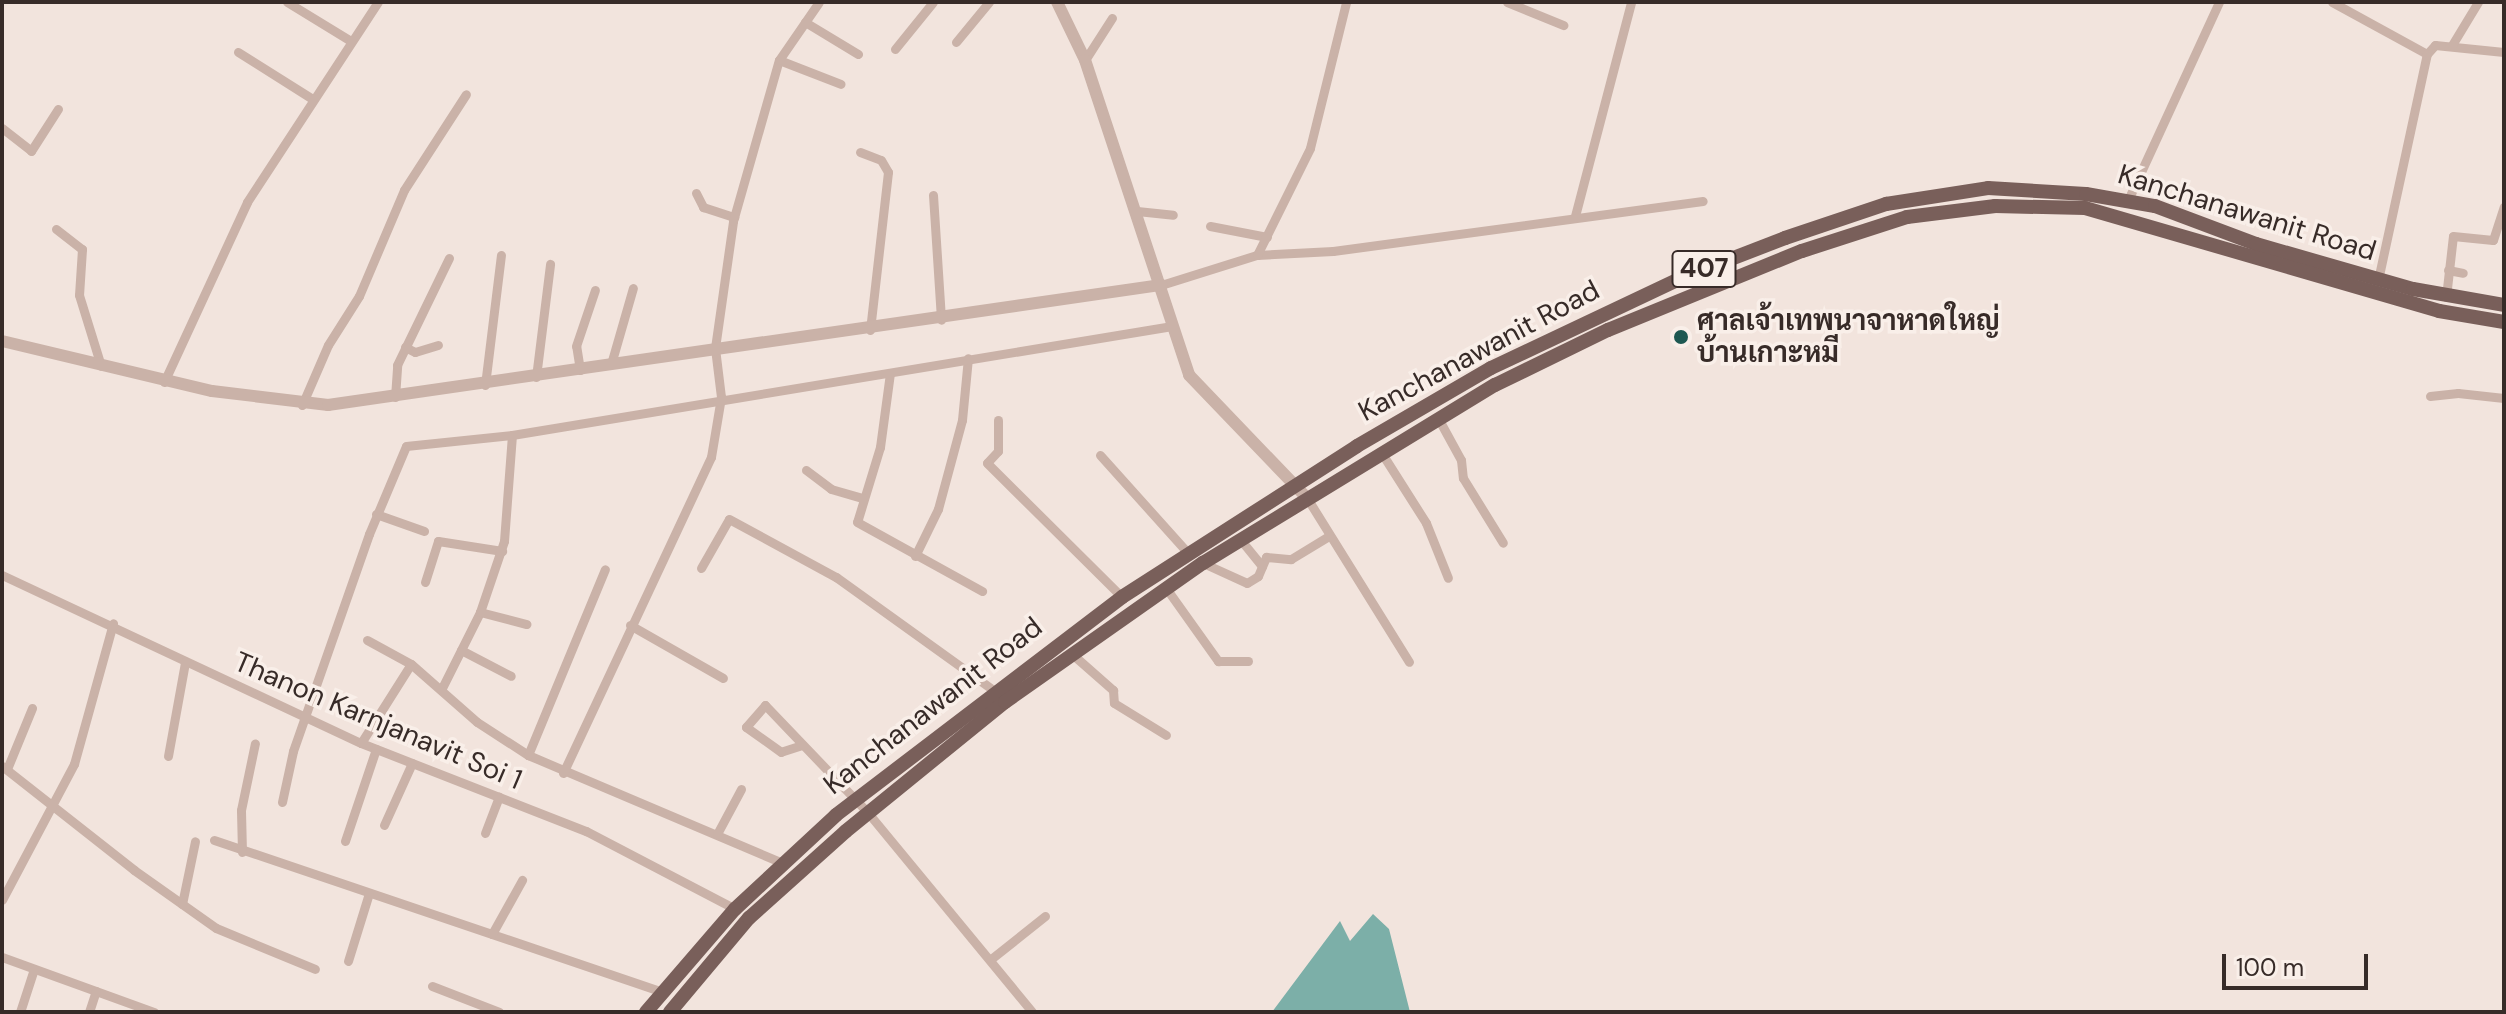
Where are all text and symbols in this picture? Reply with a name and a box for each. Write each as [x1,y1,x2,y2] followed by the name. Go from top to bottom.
[2114,158,2380,268] street label: Kanchanawanit Road
[1670,247,1738,291] road number: 407
[1353,273,1605,429] street label: Kanchanawanit Road
[1697,304,2000,370] place label: ศาลเจ้าเทพนาจาหาดใหญ่ บ้านเกาะหมี
[1672,328,1690,346] marker: ศาลเจ้าเทพนาจาหาดใหญ่ บ้านเกาะหมี
[817,610,1049,802] street label: Kanchanawanit Road
[229,645,527,797] street label: Thanon Karnjanavit Soi 1
[2226,938,2372,988] scale bar
[2236,952,2304,983] text: 100 m

